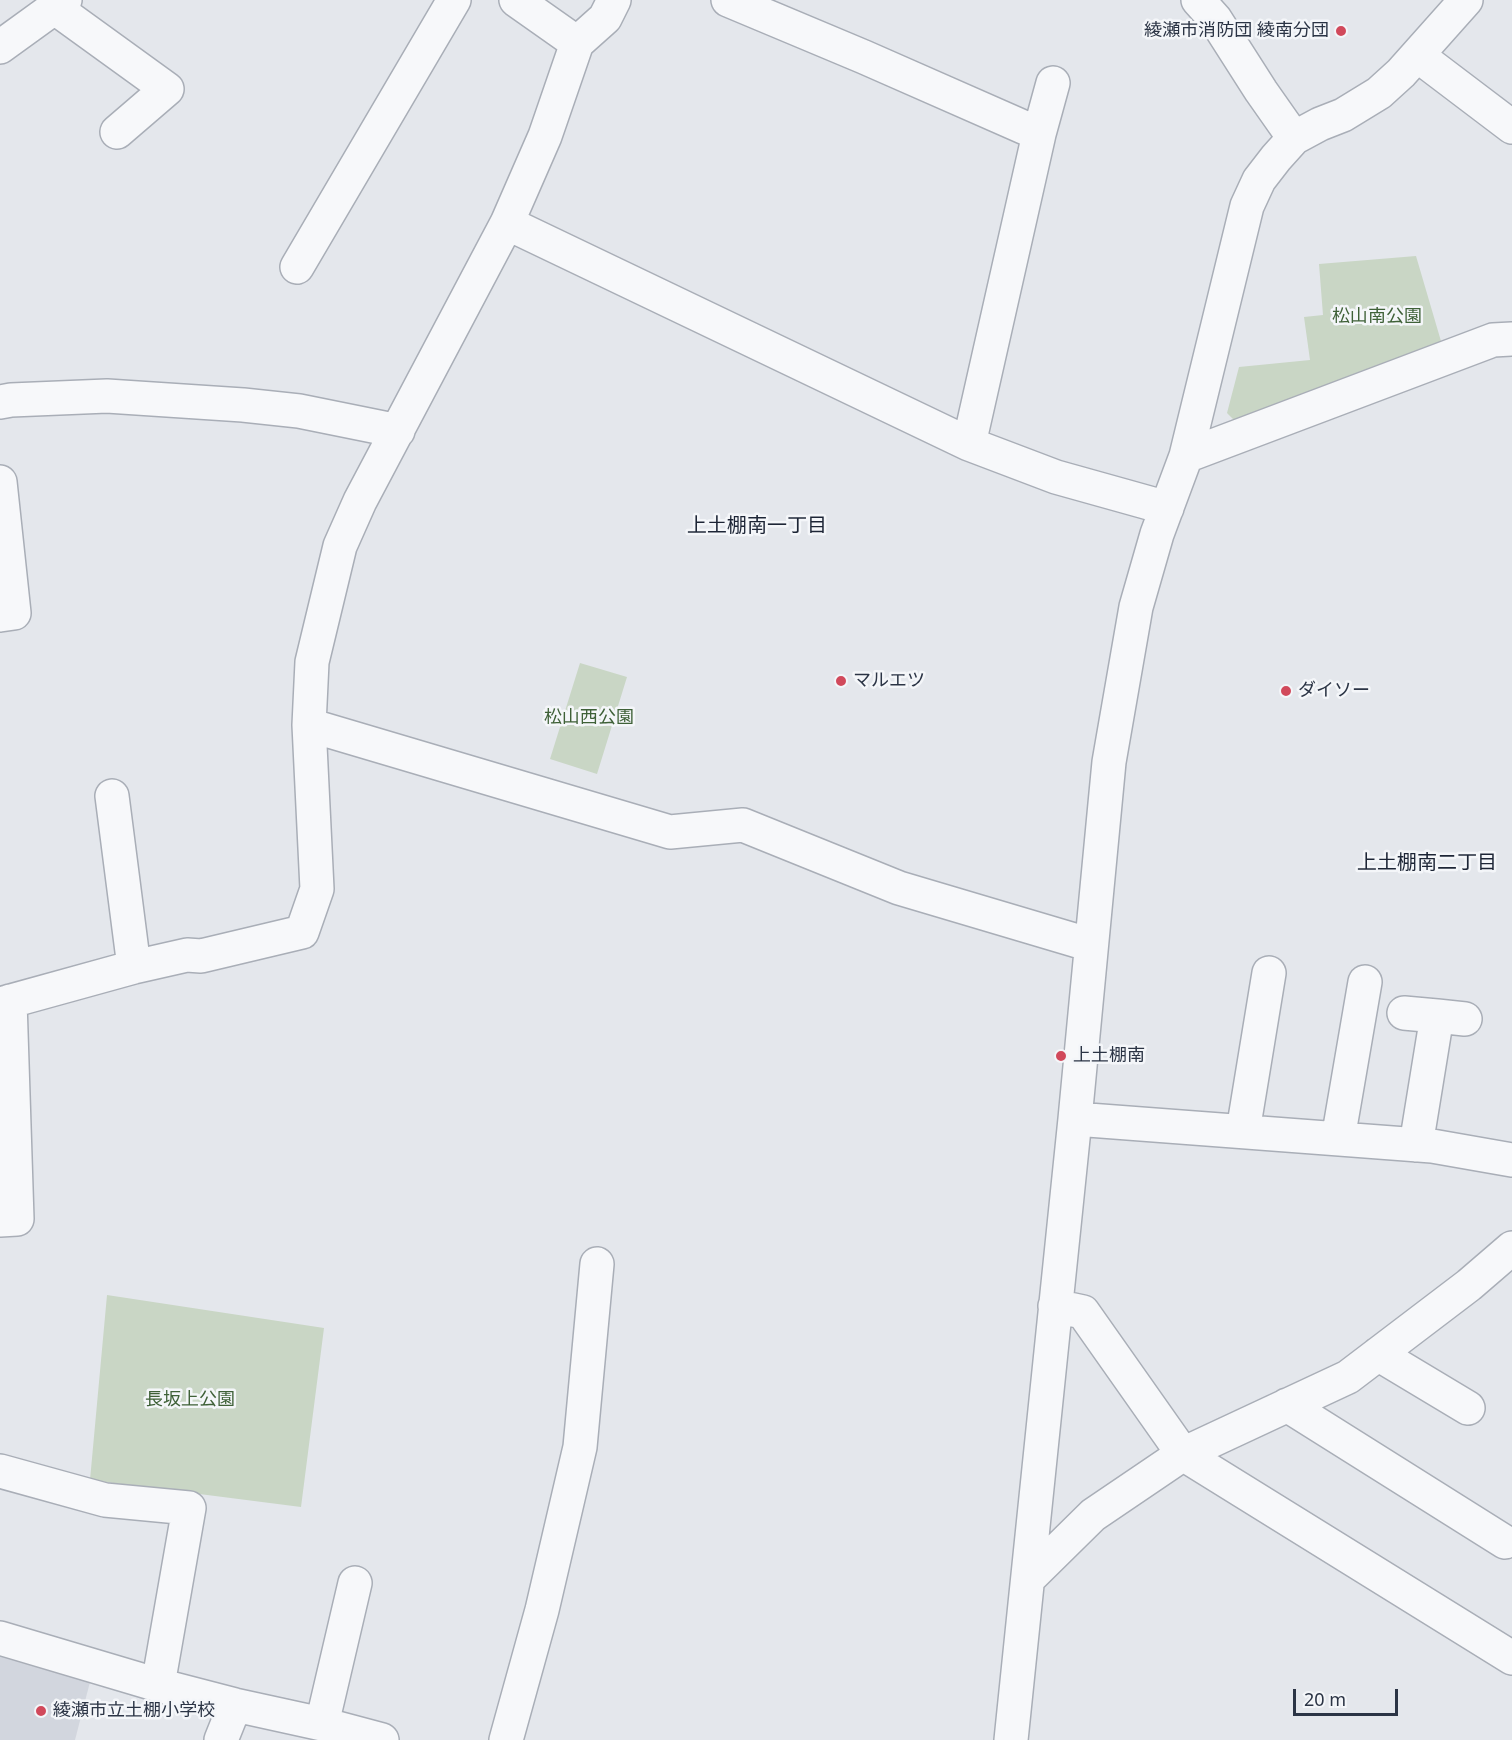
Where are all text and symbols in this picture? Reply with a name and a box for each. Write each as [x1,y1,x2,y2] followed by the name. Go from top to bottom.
[1144,20,1329,42] place label: 綾瀬市消防団 綾南分団
[1334,24,1348,38] marker: 綾瀬市消防団 綾南分団
[1332,306,1422,328] park label: 松山南公園
[687,514,827,538] district label: 上土棚南一丁目
[853,670,925,692] place label: マルエツ
[834,674,848,688] marker: マルエツ
[1298,680,1370,702] place label: ダイソー
[1279,684,1293,698] marker: ダイソー
[544,707,634,729] park label: 松山西公園
[1357,851,1497,875] district label: 上土棚南二丁目
[1073,1045,1145,1067] place label: 上土棚南
[1054,1049,1068,1063] marker: 上土棚南
[145,1389,235,1411] park label: 長坂上公園
[1296,1677,1401,1715] scale bar
[1304,1687,1346,1711] text: 20 m
[53,1700,215,1722] place label: 綾瀬市立土棚小学校
[34,1704,48,1718] marker: 綾瀬市立土棚小学校

